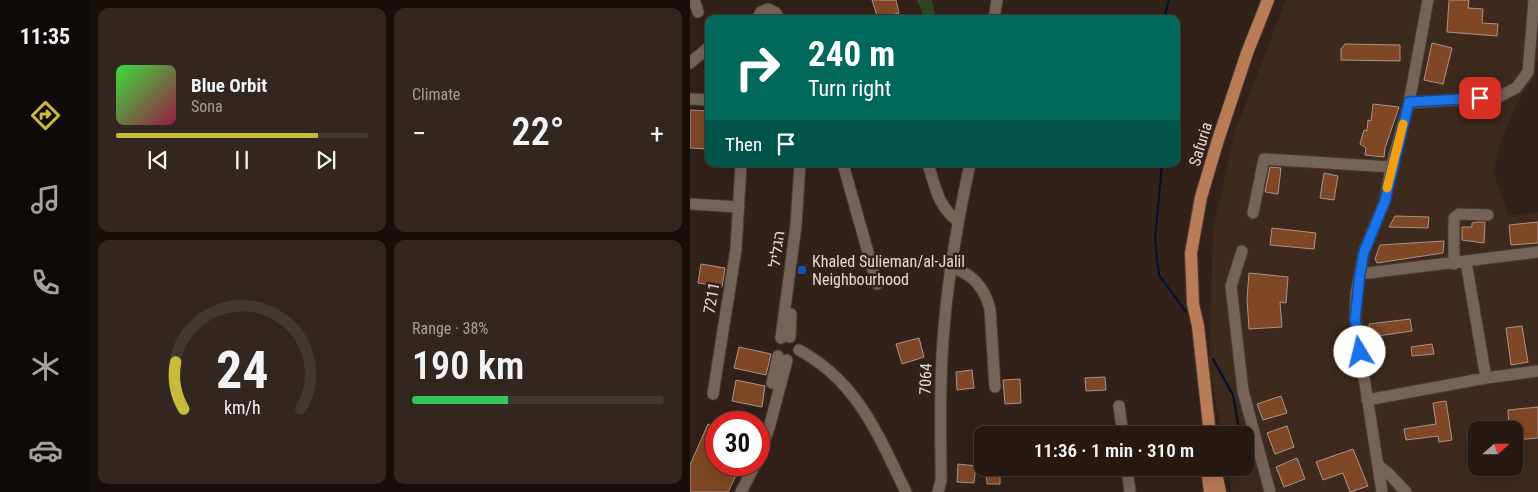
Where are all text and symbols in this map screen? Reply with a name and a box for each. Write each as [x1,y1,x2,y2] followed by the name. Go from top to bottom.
[20,24,70,49] text: 11:35
[808,34,895,75] text: 240 m
[725,35,790,100] icon: right
[191,74,267,97] text: Blue Orbit
[808,76,891,101] text: Turn right
[1459,77,1501,119] pin
[1466,84,1494,112] icon: arrive
[412,85,460,104] text: Climate
[191,97,223,116] text: Sona
[28,98,63,133] icon: directions
[512,110,564,154] text: 22°
[412,117,426,150] text: −
[650,117,664,150] text: +
[1185,120,1216,168] street label: Safuria
[772,130,800,158] icon: arrive
[725,133,762,156] text: Then
[144,146,172,174] icon: previous
[228,146,256,174] icon: pause
[312,146,340,174] icon: next
[28,182,63,217] icon: music
[765,229,788,269] street label: הגליל
[812,252,965,289] place label: Khaled Sulieman/al-Jalil Neighbourhood
[796,264,808,276] marker: Khaled Sulieman/al-Jalil Neighbourhood
[28,265,63,300] icon: phone
[699,281,724,315] street label: 7211
[412,319,488,338] text: Range · 38%
[1333,325,1385,377] position arrow
[216,340,268,401] text: 24
[412,344,524,388] text: 190 km
[28,349,63,384] icon: climate
[915,363,936,395] street label: 7064
[224,397,260,418] text: km/h
[705,411,770,476] speed limit sign: 30
[1468,421,1522,476] north arrow
[1468,421,1523,476] map controls
[28,433,63,468] icon: car
[1034,439,1194,462] text: 11:36 · 1 min · 310 m

